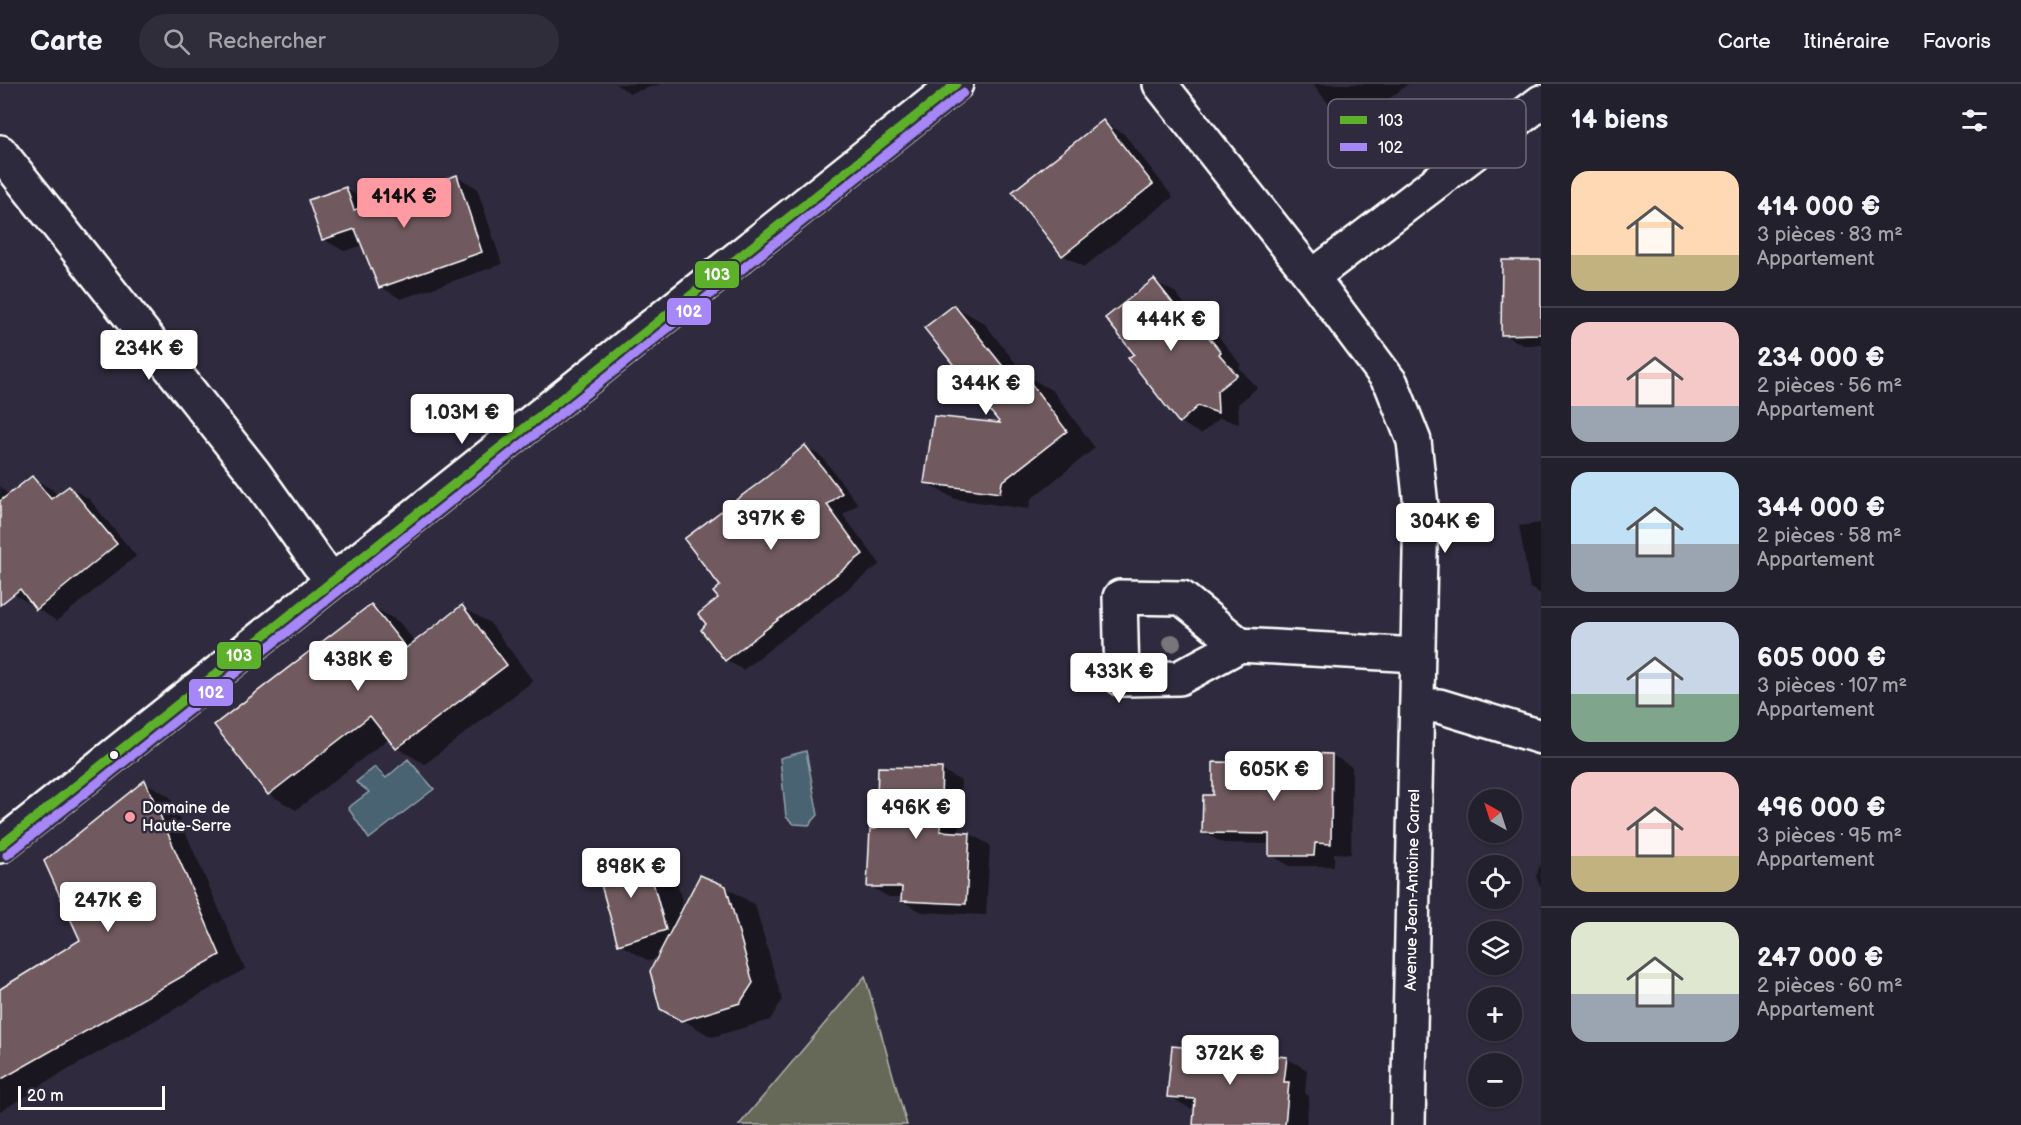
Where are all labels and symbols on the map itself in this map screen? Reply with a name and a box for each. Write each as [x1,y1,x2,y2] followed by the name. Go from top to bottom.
[1328,99,1526,168] legend
[1378,112,1404,131] text: 103
[1378,139,1404,158] text: 102
[355,178,453,229] pin: 414K €
[694,260,740,289] line badge: 103
[704,266,730,285] text: 103
[666,297,712,326] line badge: 102
[1122,301,1220,352] pin: 444K €
[676,303,703,322] text: 102
[100,330,198,381] pin: 234K €
[937,365,1035,416] pin: 344K €
[407,394,517,445] pin: 1.03M €
[722,500,820,551] pin: 397K €
[1396,503,1494,554] pin: 304K €
[216,641,262,670] line badge: 103
[309,641,407,692] pin: 438K €
[226,647,252,666] text: 103
[1070,653,1168,704] pin: 433K €
[188,678,234,707] line badge: 102
[198,684,225,703] text: 102
[108,749,120,761] unlabelled marker
[1225,751,1323,802] pin: 605K €
[867,789,965,840] pin: 496K €
[1402,789,1424,991] street label: Avenue Jean-Antoine Carrel
[1468,789,1522,843] north arrow
[142,799,232,836] place label: Domaine de Haute-Serre
[123,810,137,824] marker: Domaine de Haute-Serre
[582,848,680,899] pin: 898K €
[59,882,157,933] pin: 247K €
[1181,1035,1279,1086] pin: 372K €
[18,1083,165,1110] scale bar

